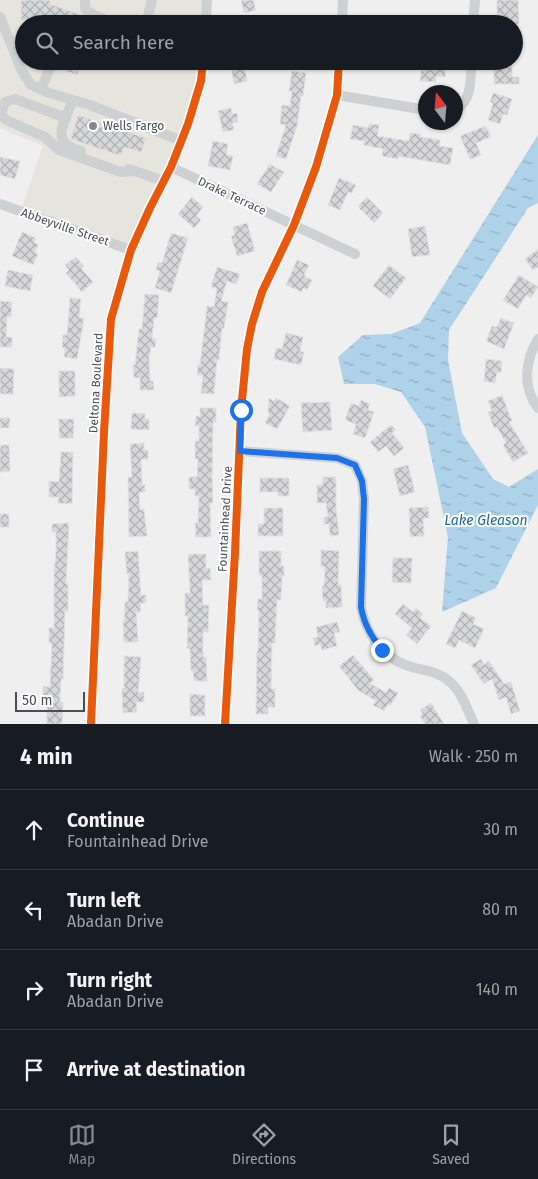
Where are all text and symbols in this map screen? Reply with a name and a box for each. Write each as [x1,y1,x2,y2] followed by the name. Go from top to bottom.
[15,15,523,70] search box
[33,29,61,57] icon: search
[73,31,174,54] text: Search here
[418,85,463,130] north arrow
[103,119,164,133] place label: Wells Fargo
[87,120,99,132] marker: Wells Fargo
[196,174,268,218] street label: Drake Terrace
[19,205,111,249] street label: Abbeyville Street
[86,332,106,434] street label: Deltona Boulevard
[230,399,253,422] route start
[215,466,235,572] street label: Fountainhead Drive
[444,512,528,529] water label: Lake Gleason
[371,639,394,662] route end
[15,689,85,712] scale bar
[22,692,53,709] text: 50 m
[20,744,73,770] text: 4 min
[429,747,518,766] text: Walk · 250 m
[67,809,145,832] text: Continue
[20,816,48,844] icon: ahead
[483,820,518,839] text: 30 m
[67,832,209,851] text: Fountainhead Drive
[67,889,141,912] text: Turn left
[20,896,48,924] icon: left
[482,900,518,919] text: 80 m
[67,912,164,931] text: Abadan Drive
[67,969,152,992] text: Turn right
[20,976,48,1004] icon: right
[476,980,518,999] text: 140 m
[67,992,164,1011] text: Abadan Drive
[20,1056,48,1084] icon: arrive
[67,1058,246,1081] text: Arrive at destination
[68,1121,96,1168] tab: Map
[232,1121,296,1168] tab: Directions
[432,1121,470,1168] tab: Saved

